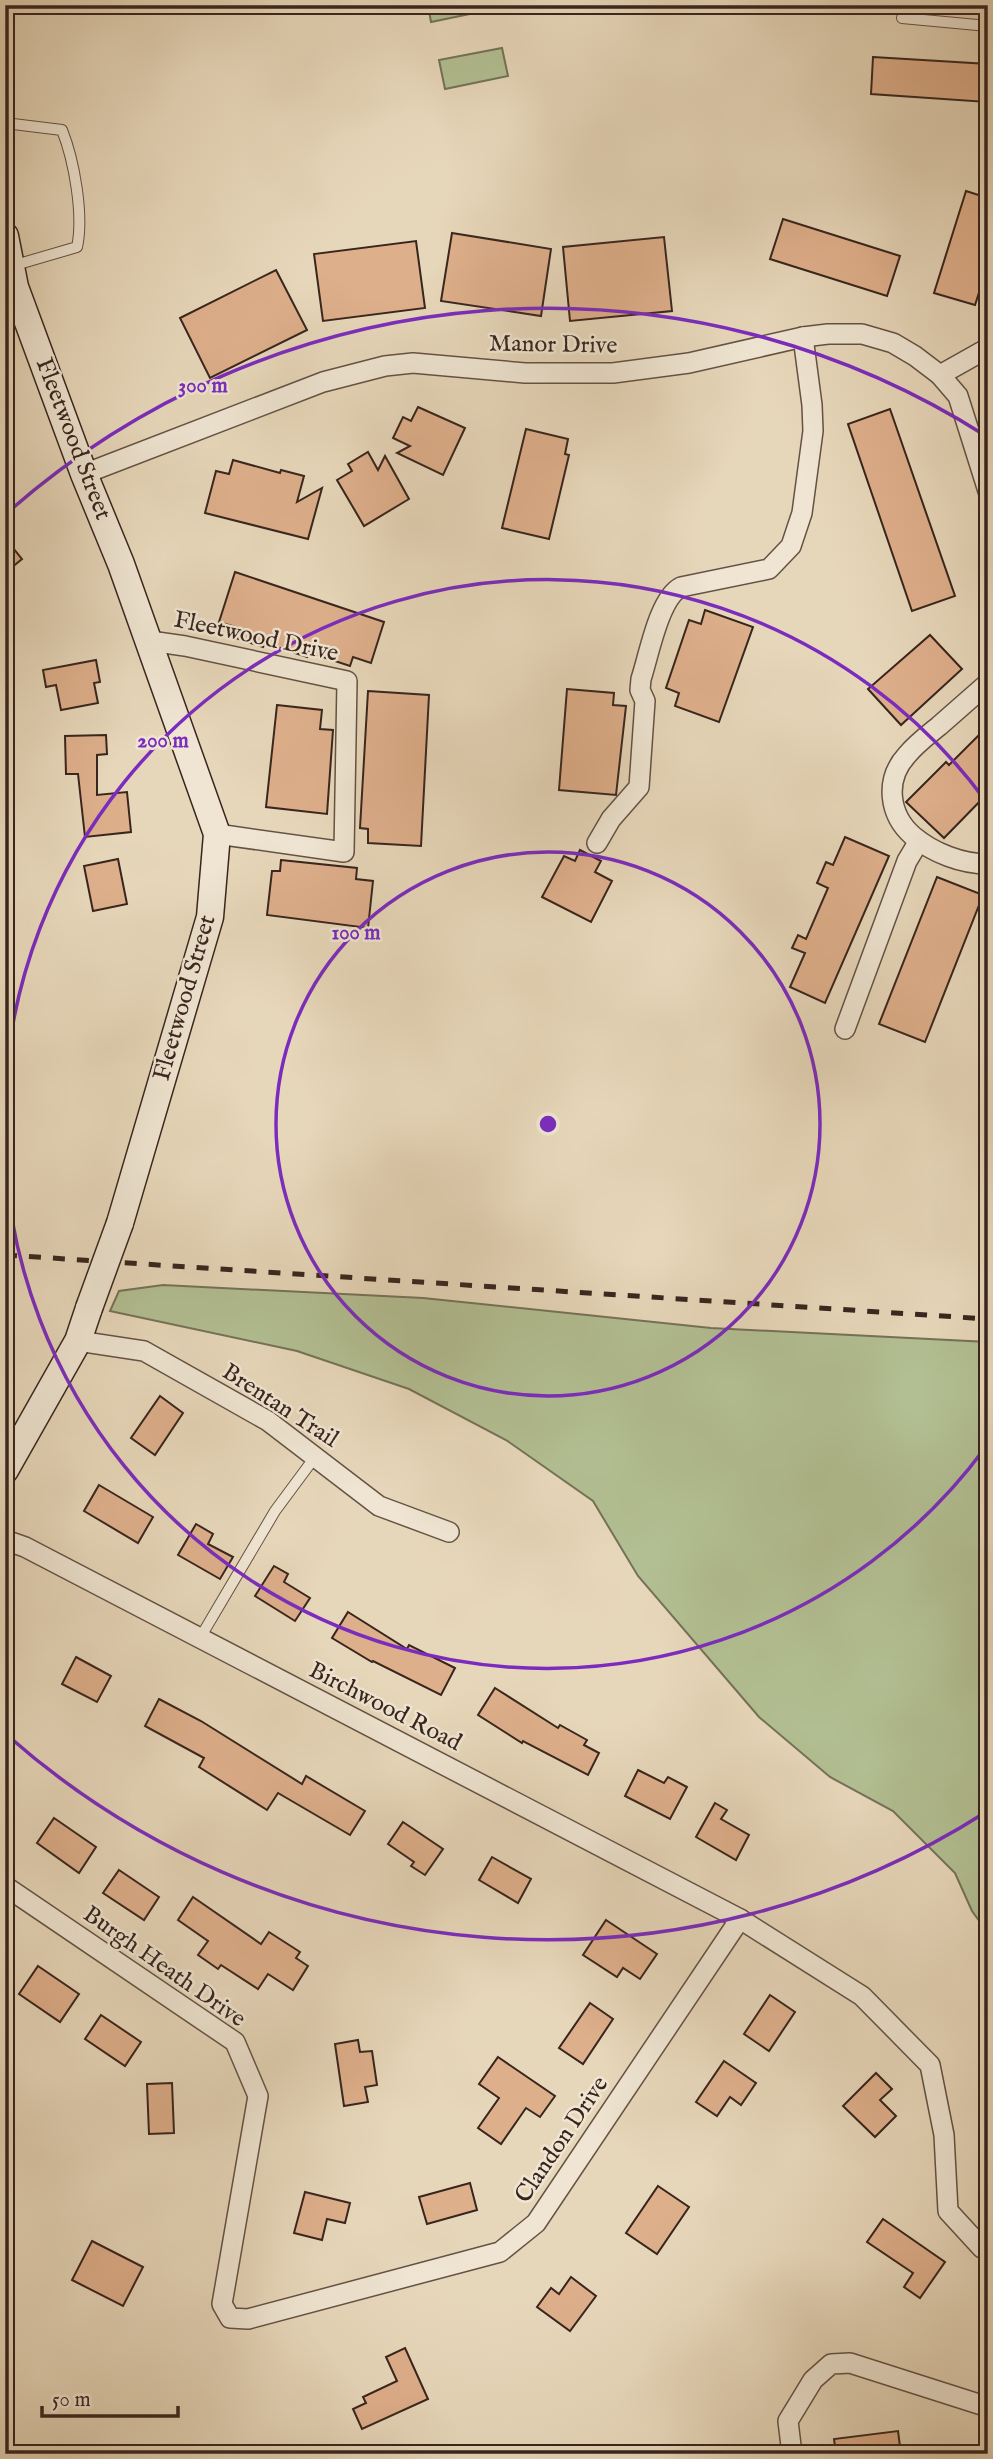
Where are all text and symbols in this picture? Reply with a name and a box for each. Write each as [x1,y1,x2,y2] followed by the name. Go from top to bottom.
[488,328,618,362] street label: Manor Drive
[28,354,118,524] street label: Fleetwood Street
[178,373,228,400] text: 300 m
[171,604,341,670] street label: Fleetwood Drive
[137,728,189,755] text: 200 m
[147,911,223,1085] street label: Fleetwood Street
[331,920,381,947] text: 100 m
[536,1112,560,1136] centre of rings
[216,1357,345,1455] street label: Brentan Trail
[303,1655,467,1759] street label: Birchwood Road
[76,1899,252,2035] street label: Burgh Heath Drive
[508,2071,616,2209] street label: Clandon Drive
[42,2375,178,2419] scale bar
[52,2387,91,2414] text: 50 m

